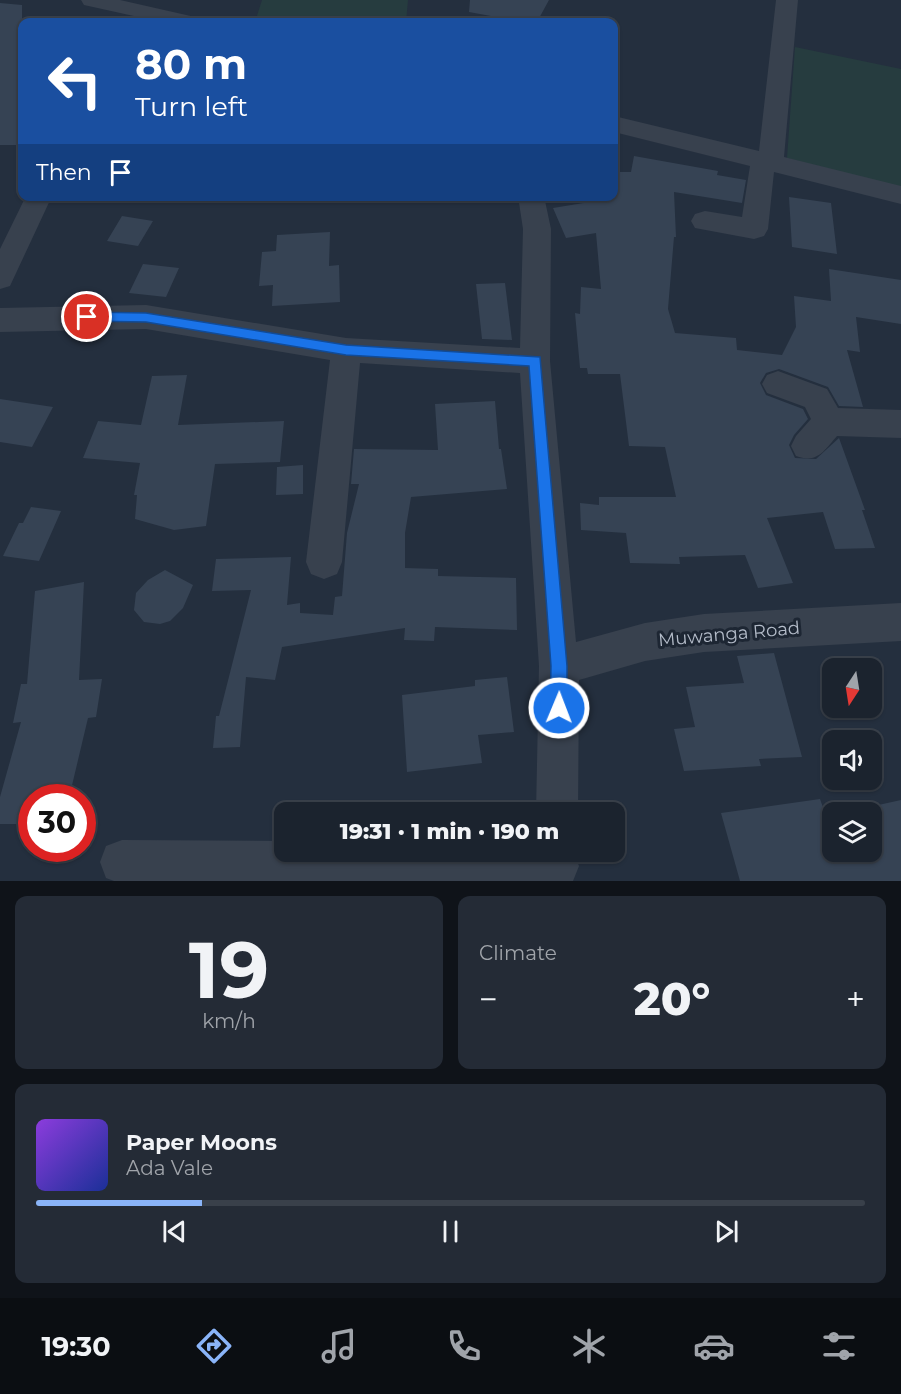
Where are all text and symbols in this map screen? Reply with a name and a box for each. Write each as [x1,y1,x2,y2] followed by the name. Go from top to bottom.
[135,38,247,90] text: 80 m
[36,42,114,120] icon: left
[135,90,248,123] text: Turn left
[104,156,137,189] icon: arrive
[36,159,92,186] text: Then
[61,291,112,342] pin
[70,300,103,333] icon: arrive
[657,617,801,651] street label: Muwanga Road
[822,658,882,718] north arrow
[822,658,882,862] map controls
[527,676,591,740] position arrow
[822,730,882,790] button: sound
[18,784,96,862] speed limit sign: 30
[822,802,882,862] button: layers
[340,818,559,845] text: 19:31 · 1 min · 190 m
[189,922,269,1018] text: 19
[479,941,557,965] text: Climate
[634,971,710,1026] text: 20°
[479,979,498,1019] text: −
[846,979,865,1019] text: +
[202,1009,256,1033] text: km/h
[126,1129,277,1156] text: Paper Moons
[126,1156,213,1180] text: Ada Vale
[158,1215,191,1248] icon: previous
[434,1215,467,1248] icon: pause
[710,1215,743,1248] icon: next
[193,1325,235,1367] icon: directions
[318,1325,360,1367] icon: music
[443,1325,485,1367] icon: phone
[568,1325,610,1367] icon: climate
[693,1325,735,1367] icon: car
[818,1325,860,1367] icon: filters
[41,1330,111,1363] text: 19:30

